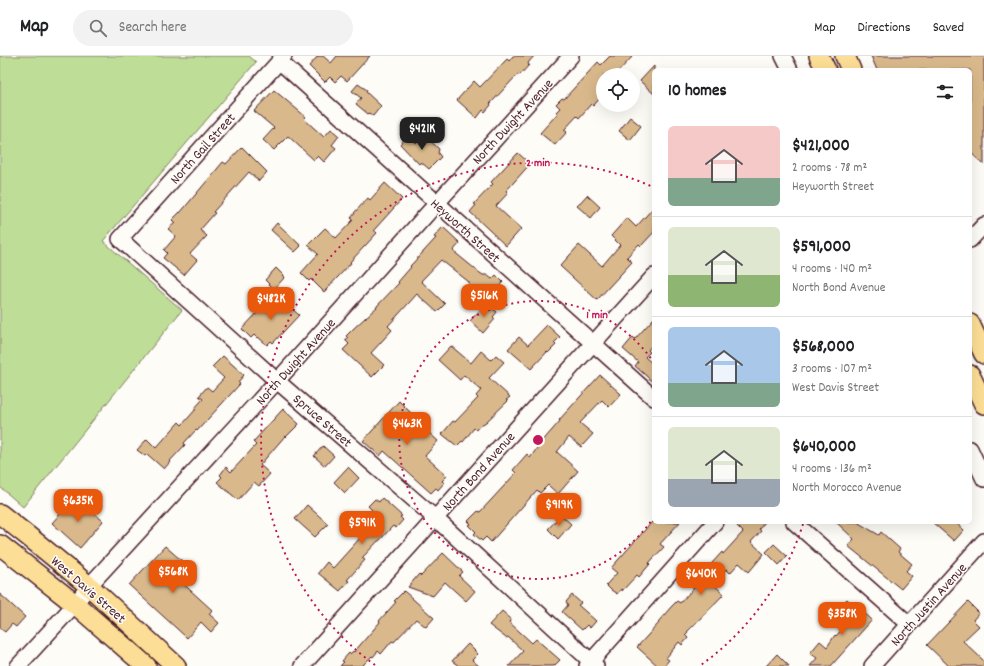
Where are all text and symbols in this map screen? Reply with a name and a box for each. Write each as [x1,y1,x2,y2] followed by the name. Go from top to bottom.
[73,10,353,46] search box
[20,14,49,41] text: Map
[87,17,109,39] icon: search
[119,17,187,39] text: Search here
[814,18,836,38] text: Map
[858,18,911,38] text: Directions
[933,18,964,38] text: Saved
[596,68,640,112] map controls
[596,68,640,112] button: locate
[468,75,559,170] street label: North Dwight Avenue
[668,80,727,104] text: 10 homes
[934,81,956,103] icon: filters
[166,109,241,189] street label: North Gail Street
[394,117,450,151] pin: $421K
[409,120,435,139] text: $421K
[792,135,850,159] text: $421,000
[700,142,748,190] icon: home
[526,155,550,172] text: 2 min
[792,159,867,178] text: 2 rooms · 78 m²
[792,178,874,197] text: Heyworth Street
[425,195,504,268] street label: Heyworth Street
[792,236,851,260] text: $591,000
[700,243,748,291] icon: home
[792,260,872,279] text: 4 rooms · 140 m²
[792,279,885,298] text: North Bond Avenue
[456,284,512,318] pin: $516K
[243,287,299,321] pin: $482K
[470,287,498,306] text: $516K
[257,290,285,309] text: $482K
[586,307,608,324] text: 1 min
[252,314,341,410] street label: North Dwight Avenue
[792,336,855,360] text: $568,000
[700,343,748,391] icon: home
[792,360,872,379] text: 3 rooms · 107 m²
[792,379,879,398] text: West Davis Street
[288,390,356,453] street label: Spruce Street
[379,412,435,446] pin: $463K
[392,415,422,434] text: $463K
[438,428,521,516] street label: North Bond Avenue
[531,433,545,447] centre of rings
[792,436,856,460] text: $640,000
[700,443,748,491] icon: home
[792,460,872,479] text: 4 rooms · 136 m²
[792,479,902,498] text: North Morocco Avenue
[50,489,106,523] pin: $635K
[63,492,93,511] text: $635K
[531,493,587,527] pin: $919K
[545,496,573,515] text: $919K
[334,511,390,545] pin: $591K
[348,514,376,533] text: $591K
[46,552,130,629] street label: West Davis Street
[887,559,972,651] street label: North Justin Avenue
[145,560,201,594] pin: $568K
[673,562,729,596] pin: $640K
[158,563,188,582] text: $568K
[685,565,717,584] text: $640K
[814,602,870,636] pin: $358K
[827,605,857,624] text: $358K

